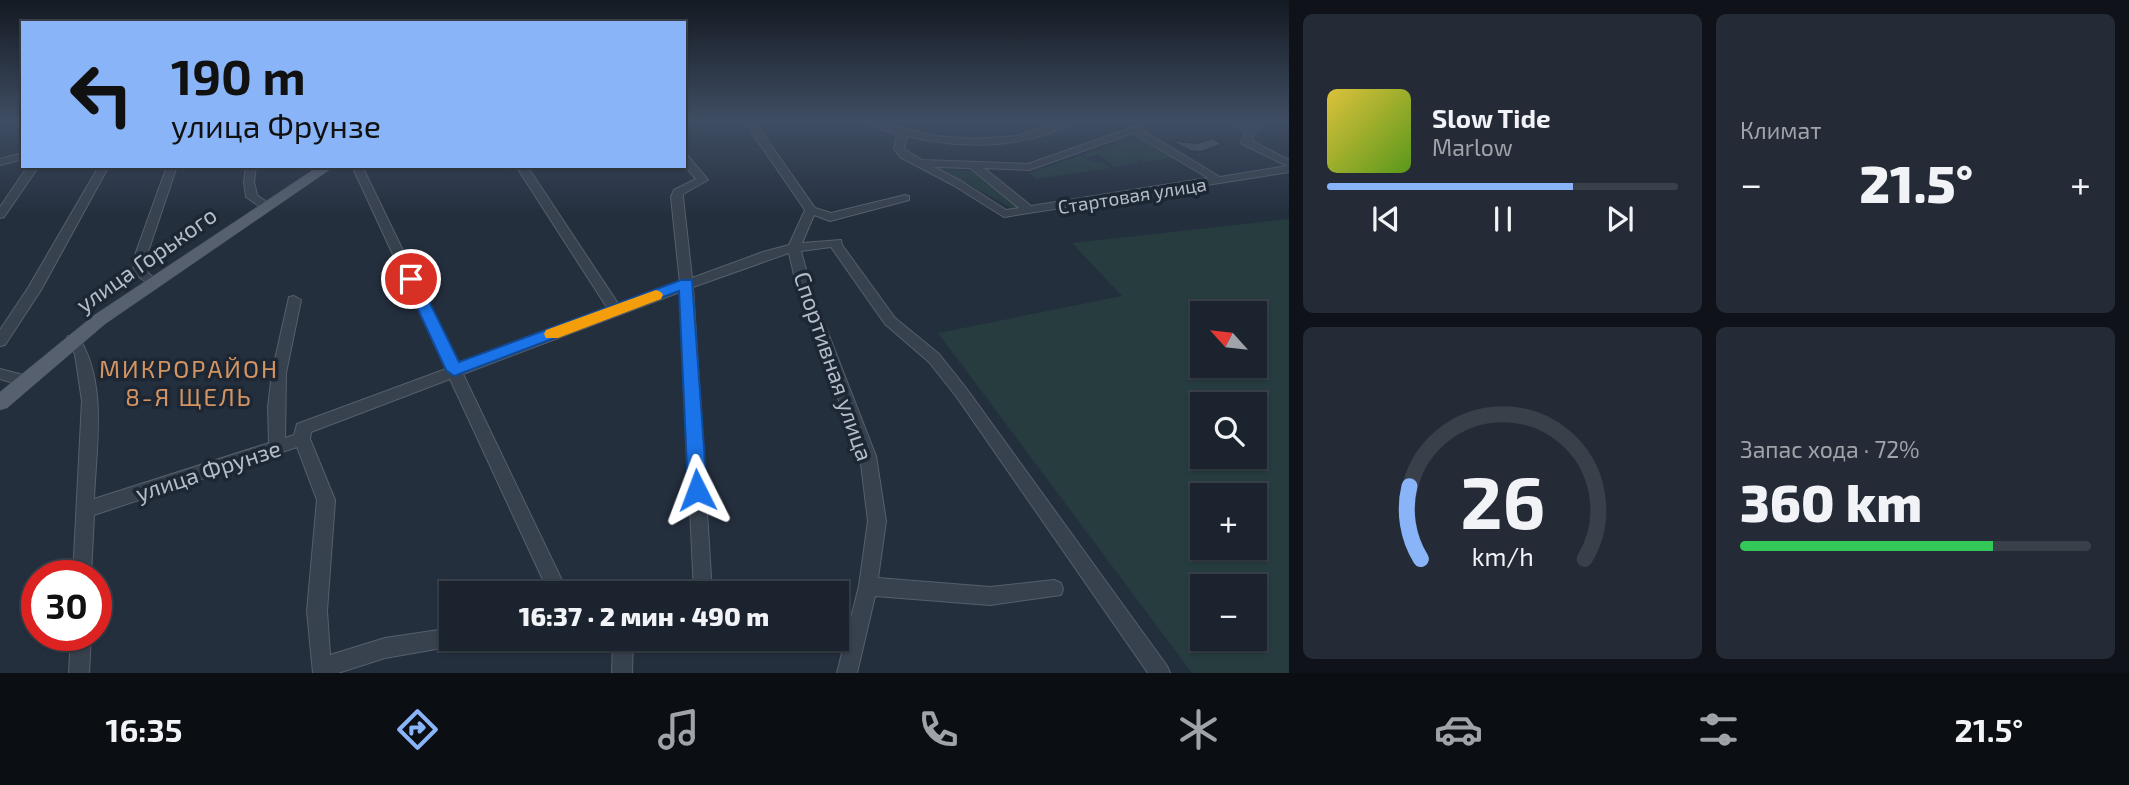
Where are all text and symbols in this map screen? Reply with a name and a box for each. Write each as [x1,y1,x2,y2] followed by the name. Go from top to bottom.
[171,46,306,105] text: 190 m
[56,49,147,140] icon: left
[1432,102,1551,133] text: Slow Tide
[171,106,381,144] text: улица Фрунзе
[1740,116,1821,144] text: Климат
[1432,133,1513,161] text: Marlow
[1859,151,1973,213] text: 21.5°
[1740,160,1762,206] text: −
[2070,160,2091,206] text: +
[1056,172,1208,219] street label: Стартовая улица
[70,200,222,319] street label: улица Горького
[1367,200,1405,238] icon: previous
[1484,200,1522,238] icon: pause
[1601,200,1639,238] icon: next
[381,249,441,309] pin
[392,260,430,298] icon: arrive
[788,268,880,465] street label: Спортивная улица
[1190,301,1267,378] north arrow
[1190,301,1267,651] map controls
[99,354,279,411] district label: МИКРОРАЙОН 8-Я ЩЕЛЬ
[1190,392,1267,469] button: search
[132,433,284,508] street label: улица Фрунзе
[1740,435,1920,463] text: Запас хода · 72%
[660,453,734,527] position arrow
[1460,456,1545,544] text: 26
[1740,470,1922,532] text: 360 km
[1190,483,1267,560] button: +
[1471,541,1534,571] text: km/h
[21,560,112,651] speed limit sign: 30
[1190,574,1267,651] button: −
[519,600,769,631] text: 16:37 · 2 мин · 490 m
[393,705,442,754] icon: directions
[654,705,703,754] icon: music
[914,705,963,754] icon: phone
[1174,705,1223,754] icon: climate
[1434,705,1483,754] icon: car
[1694,705,1743,754] icon: filters
[106,710,182,748] text: 16:35
[1954,710,2023,748] text: 21.5°

